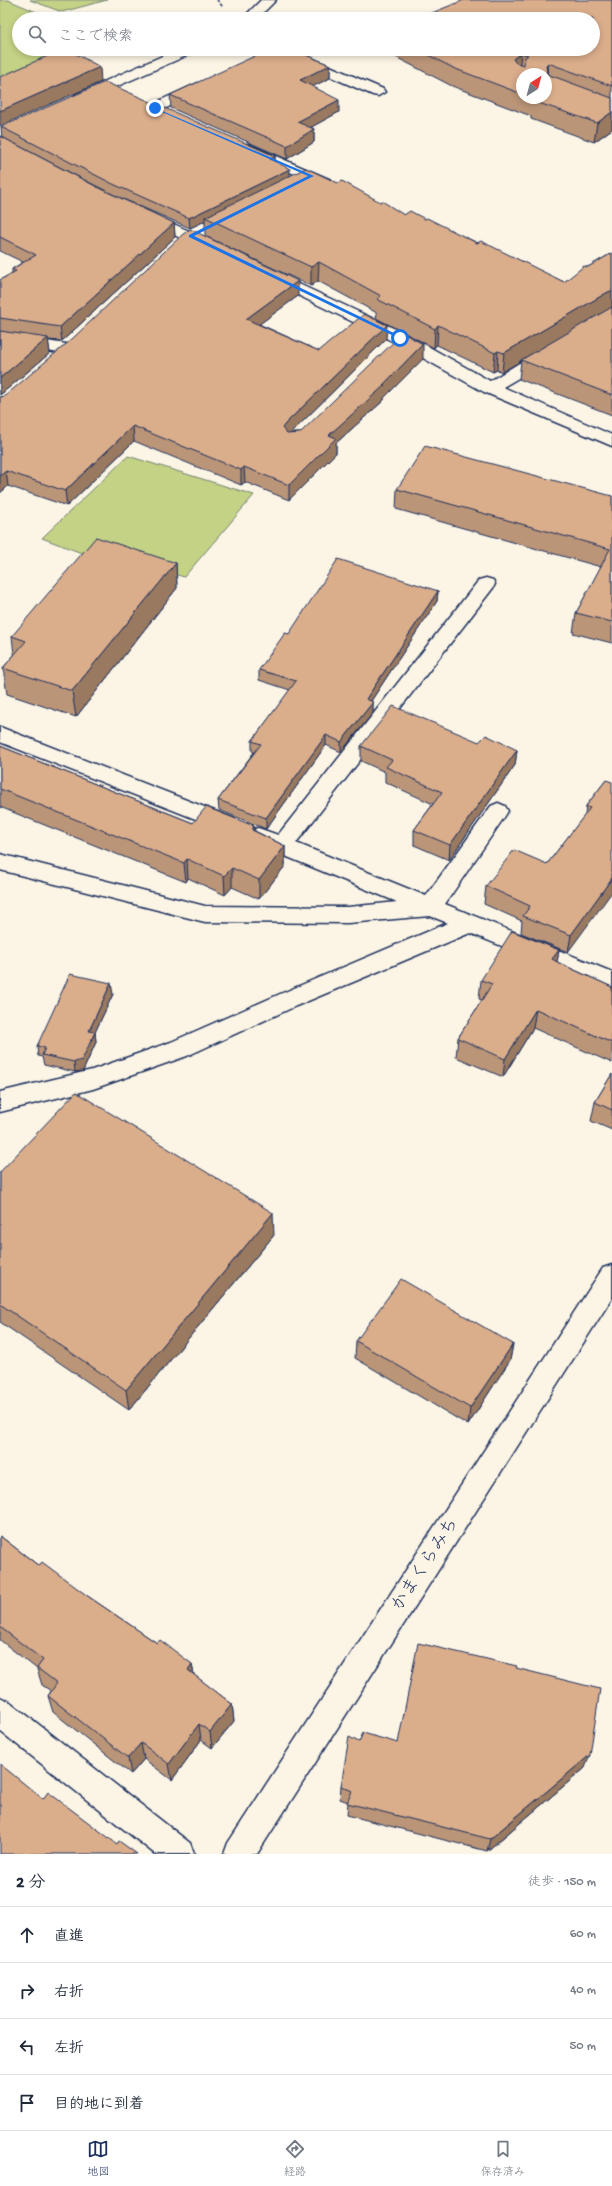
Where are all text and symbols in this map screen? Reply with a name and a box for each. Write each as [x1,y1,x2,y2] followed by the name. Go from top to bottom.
[12,12,600,56] search box
[26,23,48,45] icon: search
[58,28,133,46] text: ここで検索
[516,68,552,104] north arrow
[146,99,164,117] route end
[391,329,409,347] route start
[388,1514,464,1616] street label: かまくらみち
[16,1874,45,1894] text: 2 分
[528,1875,596,1890] text: 徒歩 · 150 m
[16,1924,38,1946] icon: ahead
[570,1927,596,1942] text: 60 m
[54,1928,84,1946] text: 直進
[16,1980,38,2002] icon: right
[570,1983,596,1998] text: 40 m
[54,1984,84,2002] text: 右折
[16,2036,38,2058] icon: left
[569,2039,596,2054] text: 50 m
[54,2040,84,2058] text: 左折
[16,2092,38,2114] icon: arrive
[54,2096,144,2114] text: 目的地に到着
[87,2138,109,2179] tab: 地図
[284,2138,306,2179] tab: 経路
[481,2138,525,2179] tab: 保存済み

